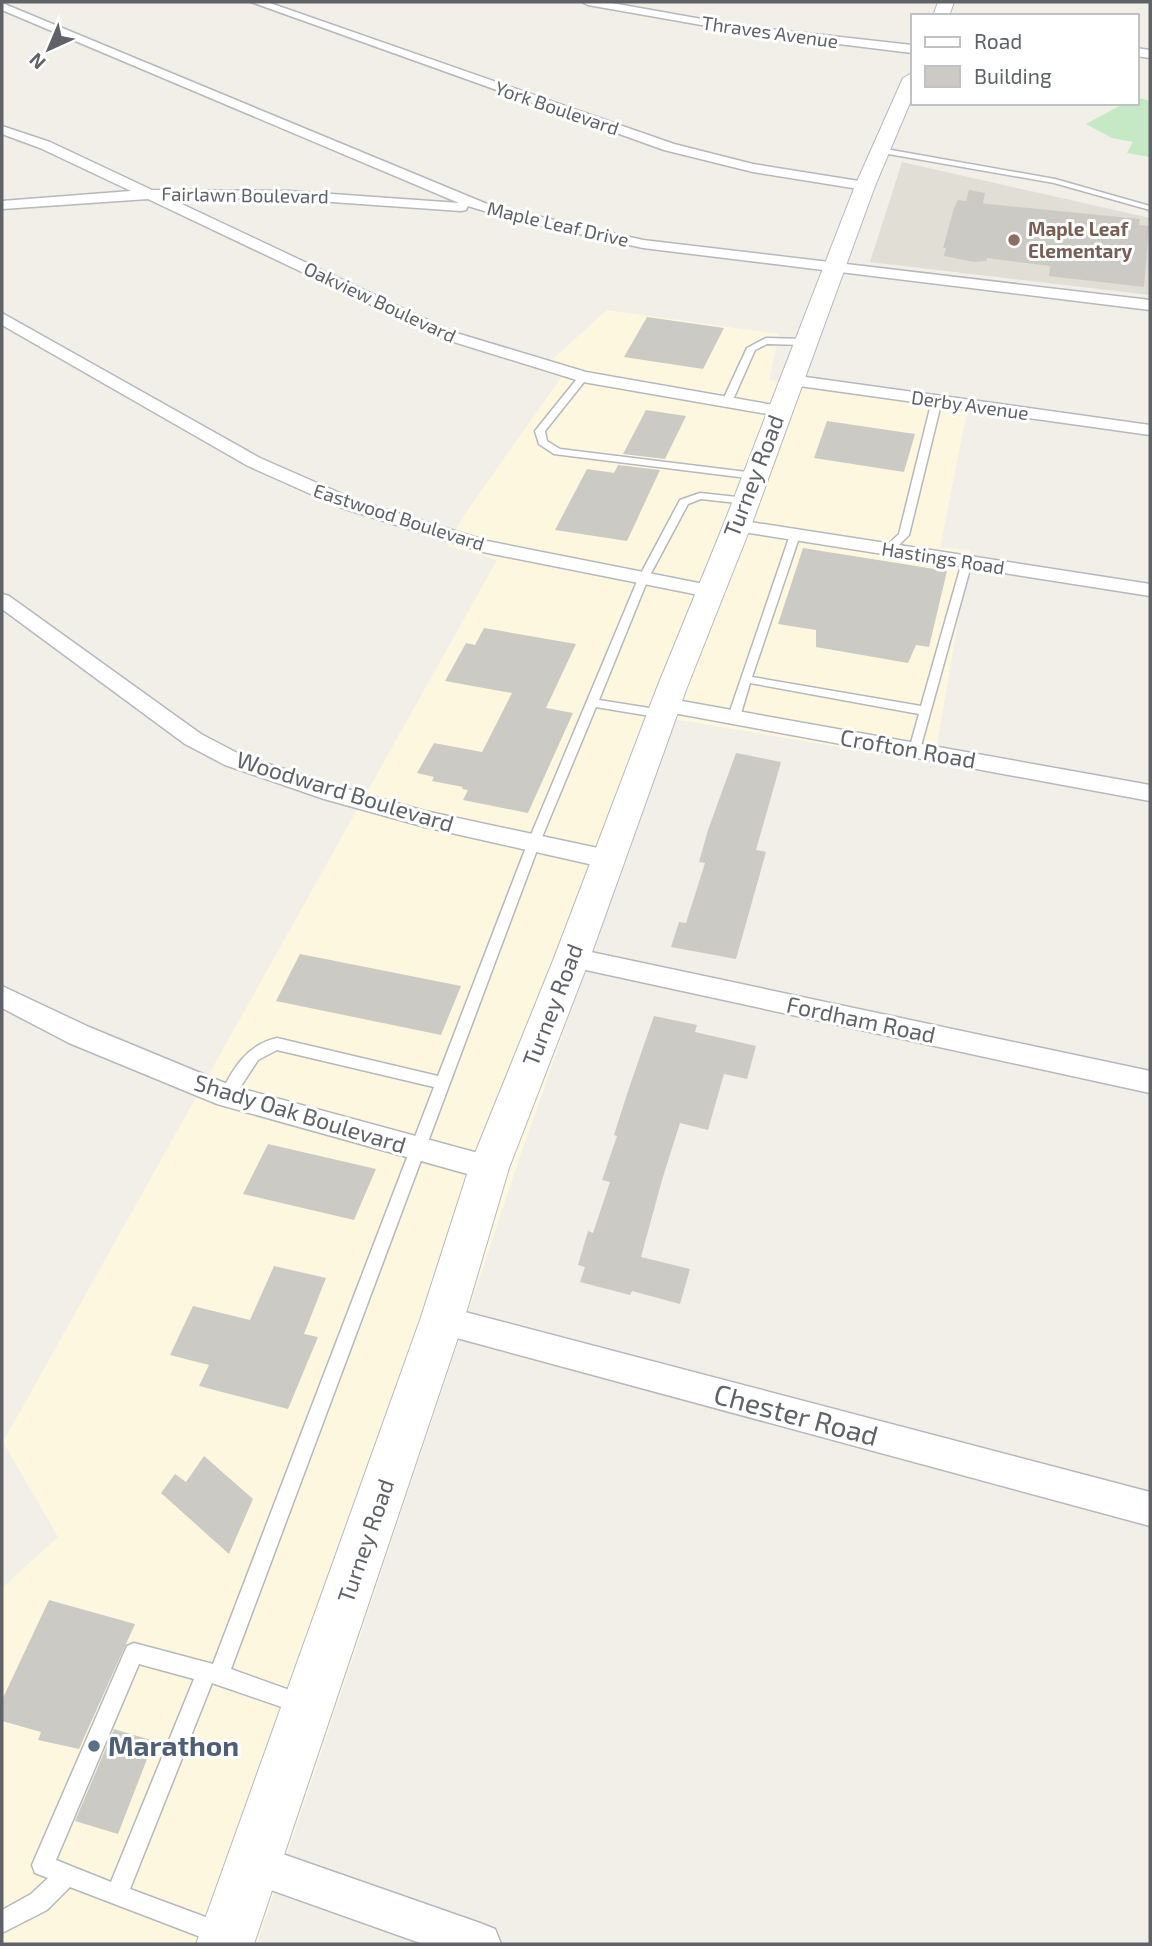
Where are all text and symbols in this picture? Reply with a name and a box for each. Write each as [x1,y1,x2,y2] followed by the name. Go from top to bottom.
[700,11,840,52] street label: Thraves Avenue
[14,14,84,84] north arrow
[911,14,1138,105] legend
[974,28,1022,53] text: Road
[24,49,50,75] text: N
[974,63,1052,88] text: Building
[492,76,622,139] street label: York Boulevard
[161,182,329,207] street label: Fairlawn Boulevard
[485,196,631,251] street label: Maple Leaf Drive
[1028,217,1133,263] place label: Maple Leaf Elementary
[1006,232,1022,248] marker: Maple Leaf Elementary
[300,256,460,347] street label: Oakview Boulevard
[910,385,1030,424] street label: Derby Avenue
[717,410,789,541] street label: Turney Road
[311,478,487,555] street label: Eastwood Boulevard
[880,536,1006,579] street label: Hastings Road
[838,722,978,774] street label: Crofton Road
[233,745,457,837] street label: Woodward Boulevard
[516,939,588,1070] street label: Turney Road
[784,990,938,1048] street label: Fordham Road
[191,1068,410,1159] street label: Shady Oak Boulevard
[710,1376,882,1452] street label: Chester Road
[331,1475,399,1606] street label: Turney Road
[108,1728,239,1762] place label: Marathon
[86,1738,102,1754] marker: Marathon

